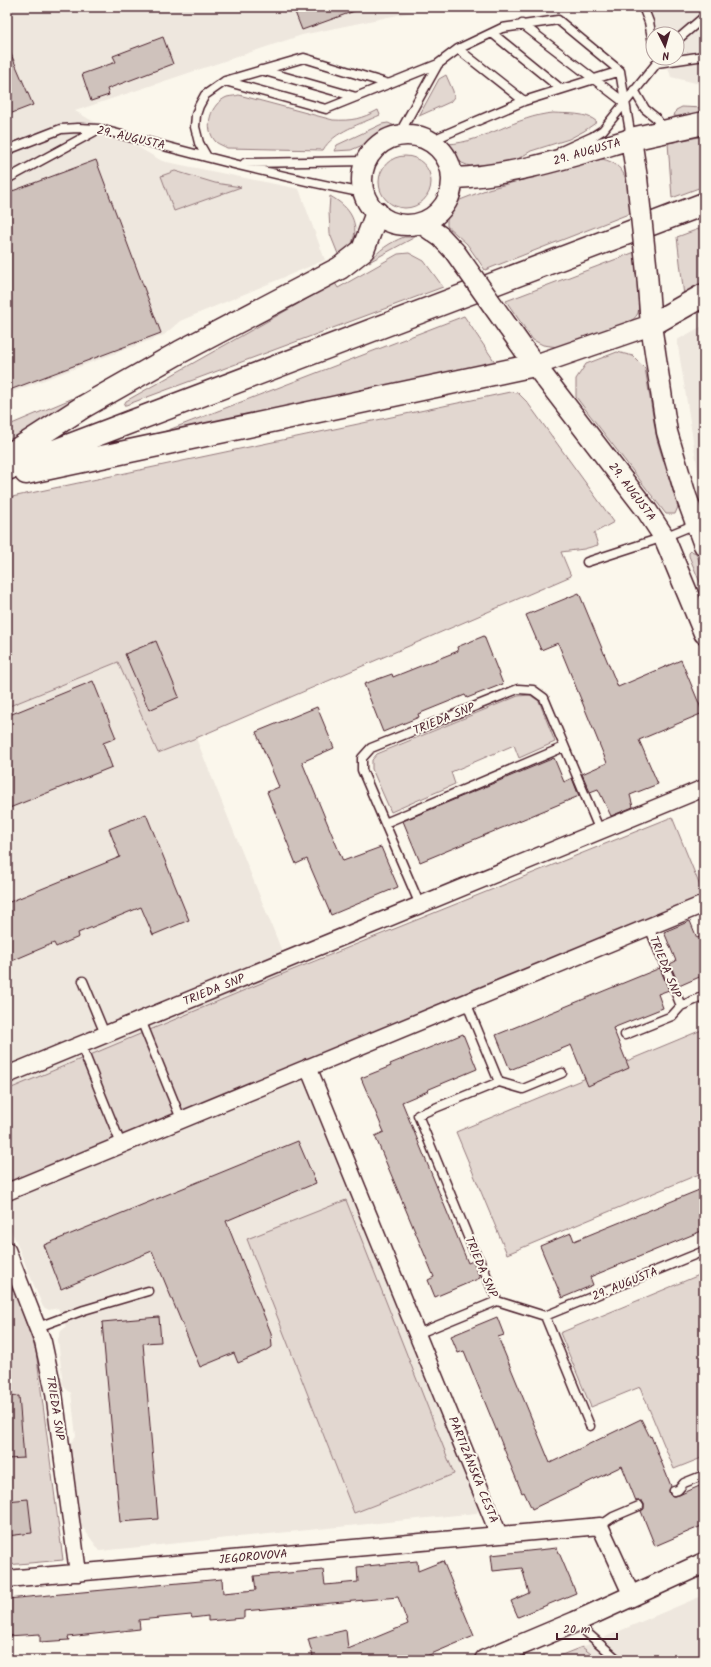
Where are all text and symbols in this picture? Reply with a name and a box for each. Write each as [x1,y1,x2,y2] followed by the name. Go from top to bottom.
[645,26,685,66] north arrow
[661,46,670,64] text: N
[95,121,167,155] street label: 29. AUGUSTA
[551,133,623,171] street label: 29. AUGUSTA
[603,459,661,525] street label: 29. AUGUSTA
[410,698,478,740] street label: TRIEDA SNP
[644,933,686,1001] street label: TRIEDA SNP
[180,969,248,1011] street label: TRIEDA SNP
[460,1233,503,1301] street label: TRIEDA SNP
[589,1262,661,1306] street label: 29. AUGUSTA
[41,1374,70,1442] street label: TRIEDA SNP
[443,1414,503,1526] street label: PARTIZÁNSKA CESTA
[218,1545,288,1569] street label: JEGOROVOVA
[557,1615,617,1641] scale bar
[563,1620,591,1639] text: 20 m

